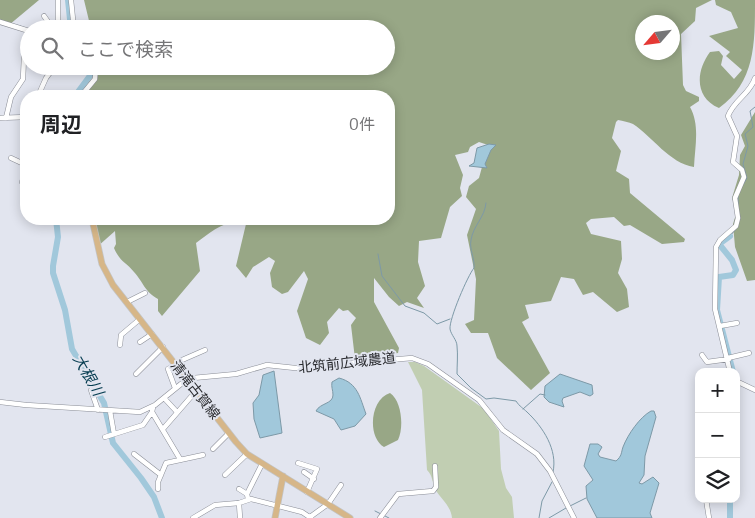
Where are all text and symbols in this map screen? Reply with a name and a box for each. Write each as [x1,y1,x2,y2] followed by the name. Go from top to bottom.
[635,15,680,60] north arrow
[20,20,395,75] search box
[38,34,66,62] icon: search
[78,38,173,61] text: ここで検索
[40,112,82,138] text: 周辺
[349,115,375,134] text: 0件
[297,349,397,377] street label: 北筑前広域農道
[69,351,108,401] water label: 大根川
[167,357,223,423] street label: 清滝古賀線
[695,368,740,503] map controls
[695,368,740,413] button: +
[695,413,740,458] button: −
[695,458,740,503] button: layers

